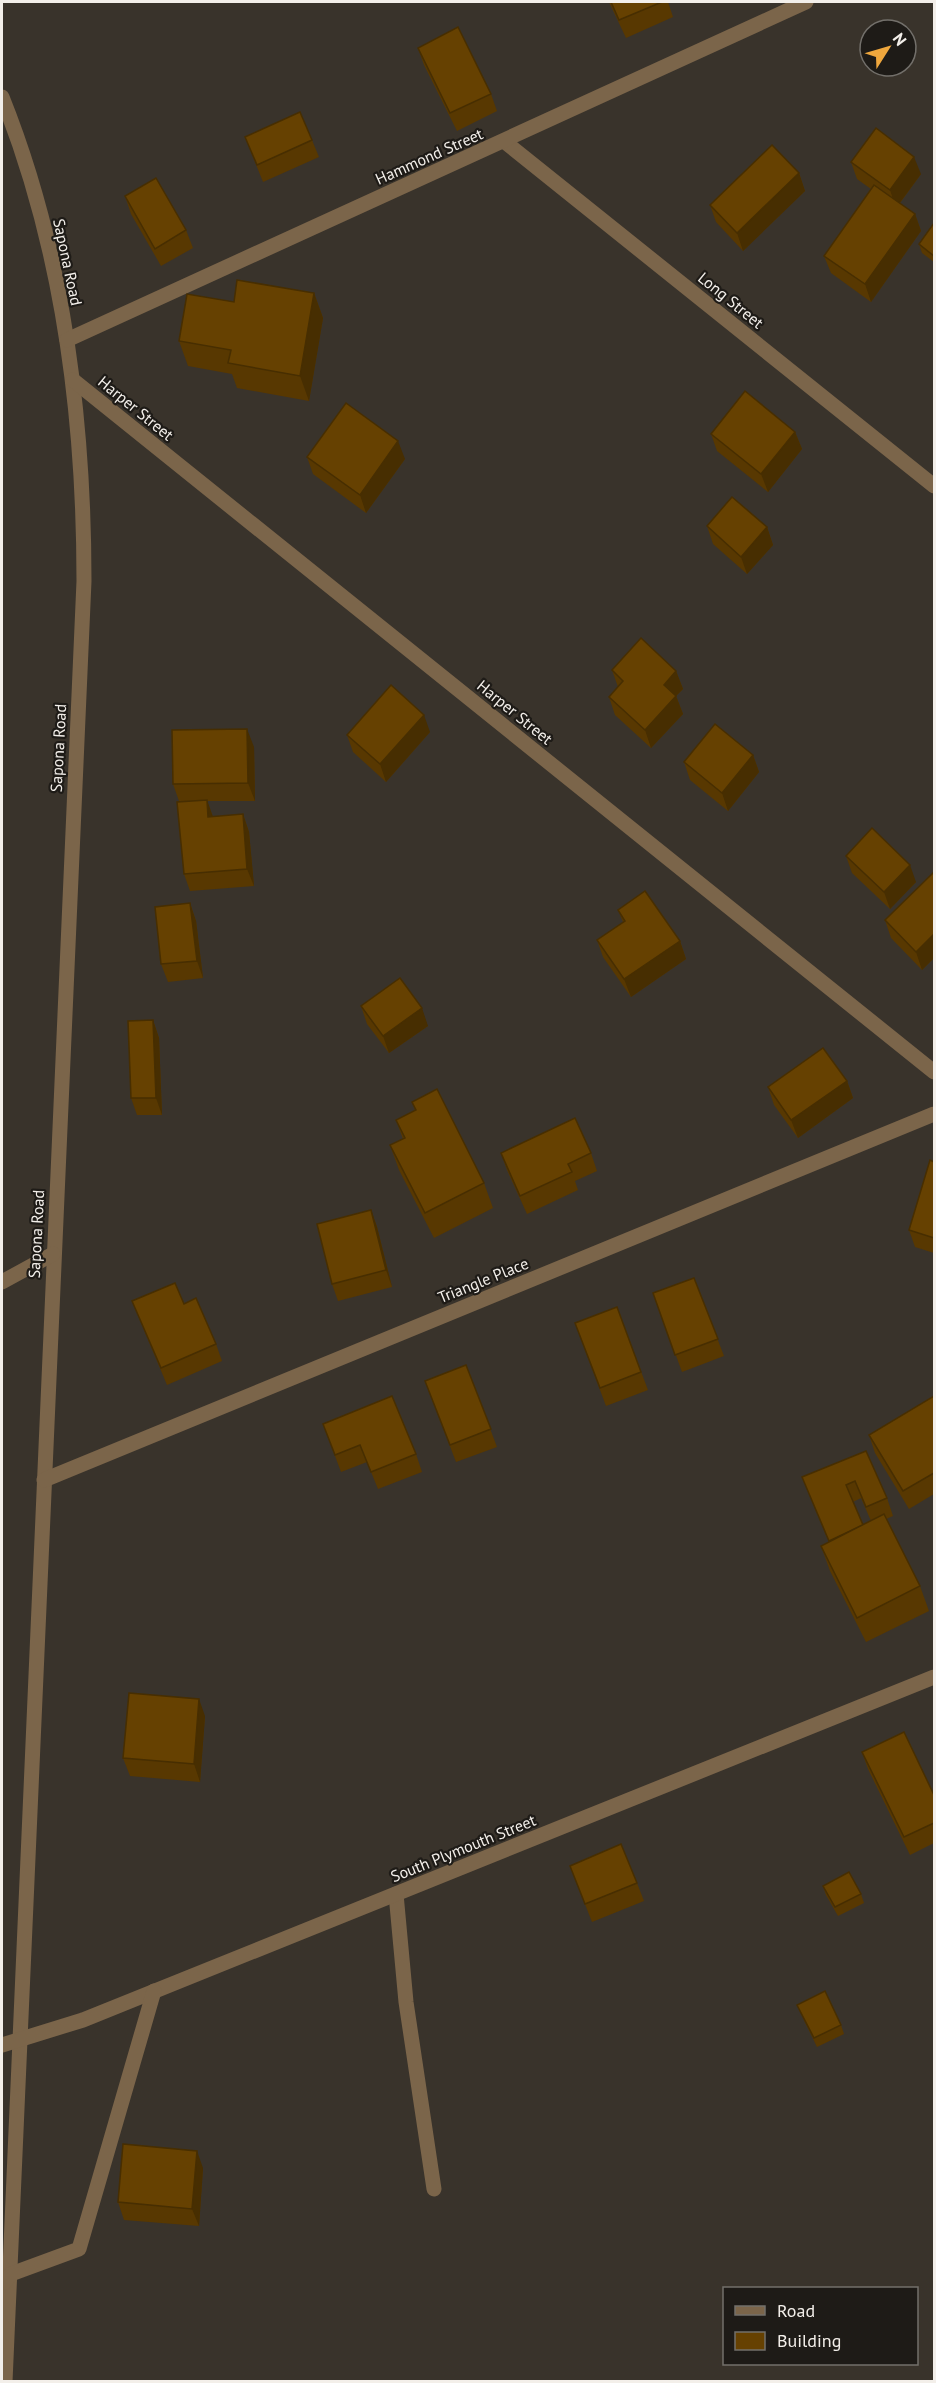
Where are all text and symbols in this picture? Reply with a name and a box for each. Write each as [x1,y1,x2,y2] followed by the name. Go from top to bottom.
[858,18,918,78] north arrow
[889,29,911,49] text: N
[372,123,486,189] street label: Hammond Street
[49,217,87,307] street label: Sapona Road
[694,268,768,333] street label: Long Street
[94,371,178,445] street label: Harper Street
[473,675,557,749] street label: Harper Street
[46,703,70,793] street label: Sapona Road
[24,1189,48,1279] street label: Sapona Road
[435,1253,531,1307] street label: Triangle Place
[388,1810,539,1886] street label: South Plymouth Street
[723,2287,918,2365] legend
[777,2299,815,2322] text: Road
[777,2329,841,2352] text: Building

